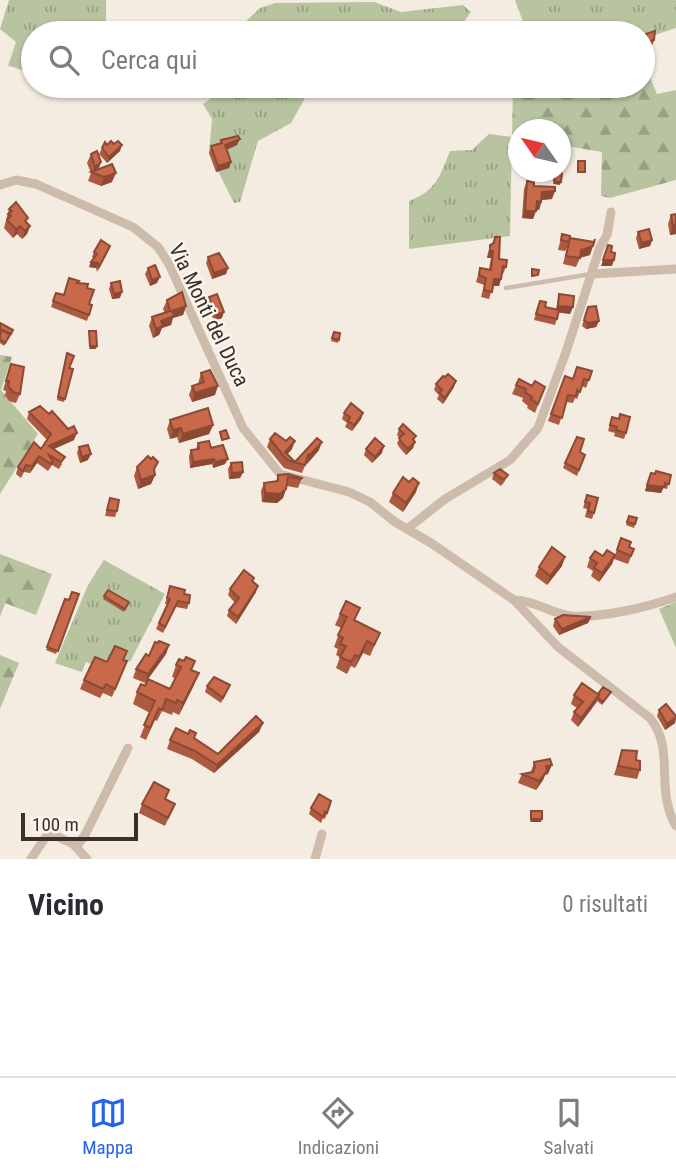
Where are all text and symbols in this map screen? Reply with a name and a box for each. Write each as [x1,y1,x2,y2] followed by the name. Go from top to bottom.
[21,21,655,98] search box
[45,41,83,79] icon: search
[101,45,198,75] text: Cerca qui
[508,119,571,182] north arrow
[164,240,254,390] street label: Via Monti del Duca
[21,810,138,842] scale bar
[32,813,79,836] text: 100 m
[28,887,104,922] text: Vicino
[562,891,648,918] text: 0 risultati
[82,1094,133,1159] tab: Mappa
[298,1094,379,1159] tab: Indicazioni
[543,1094,594,1159] tab: Salvati

